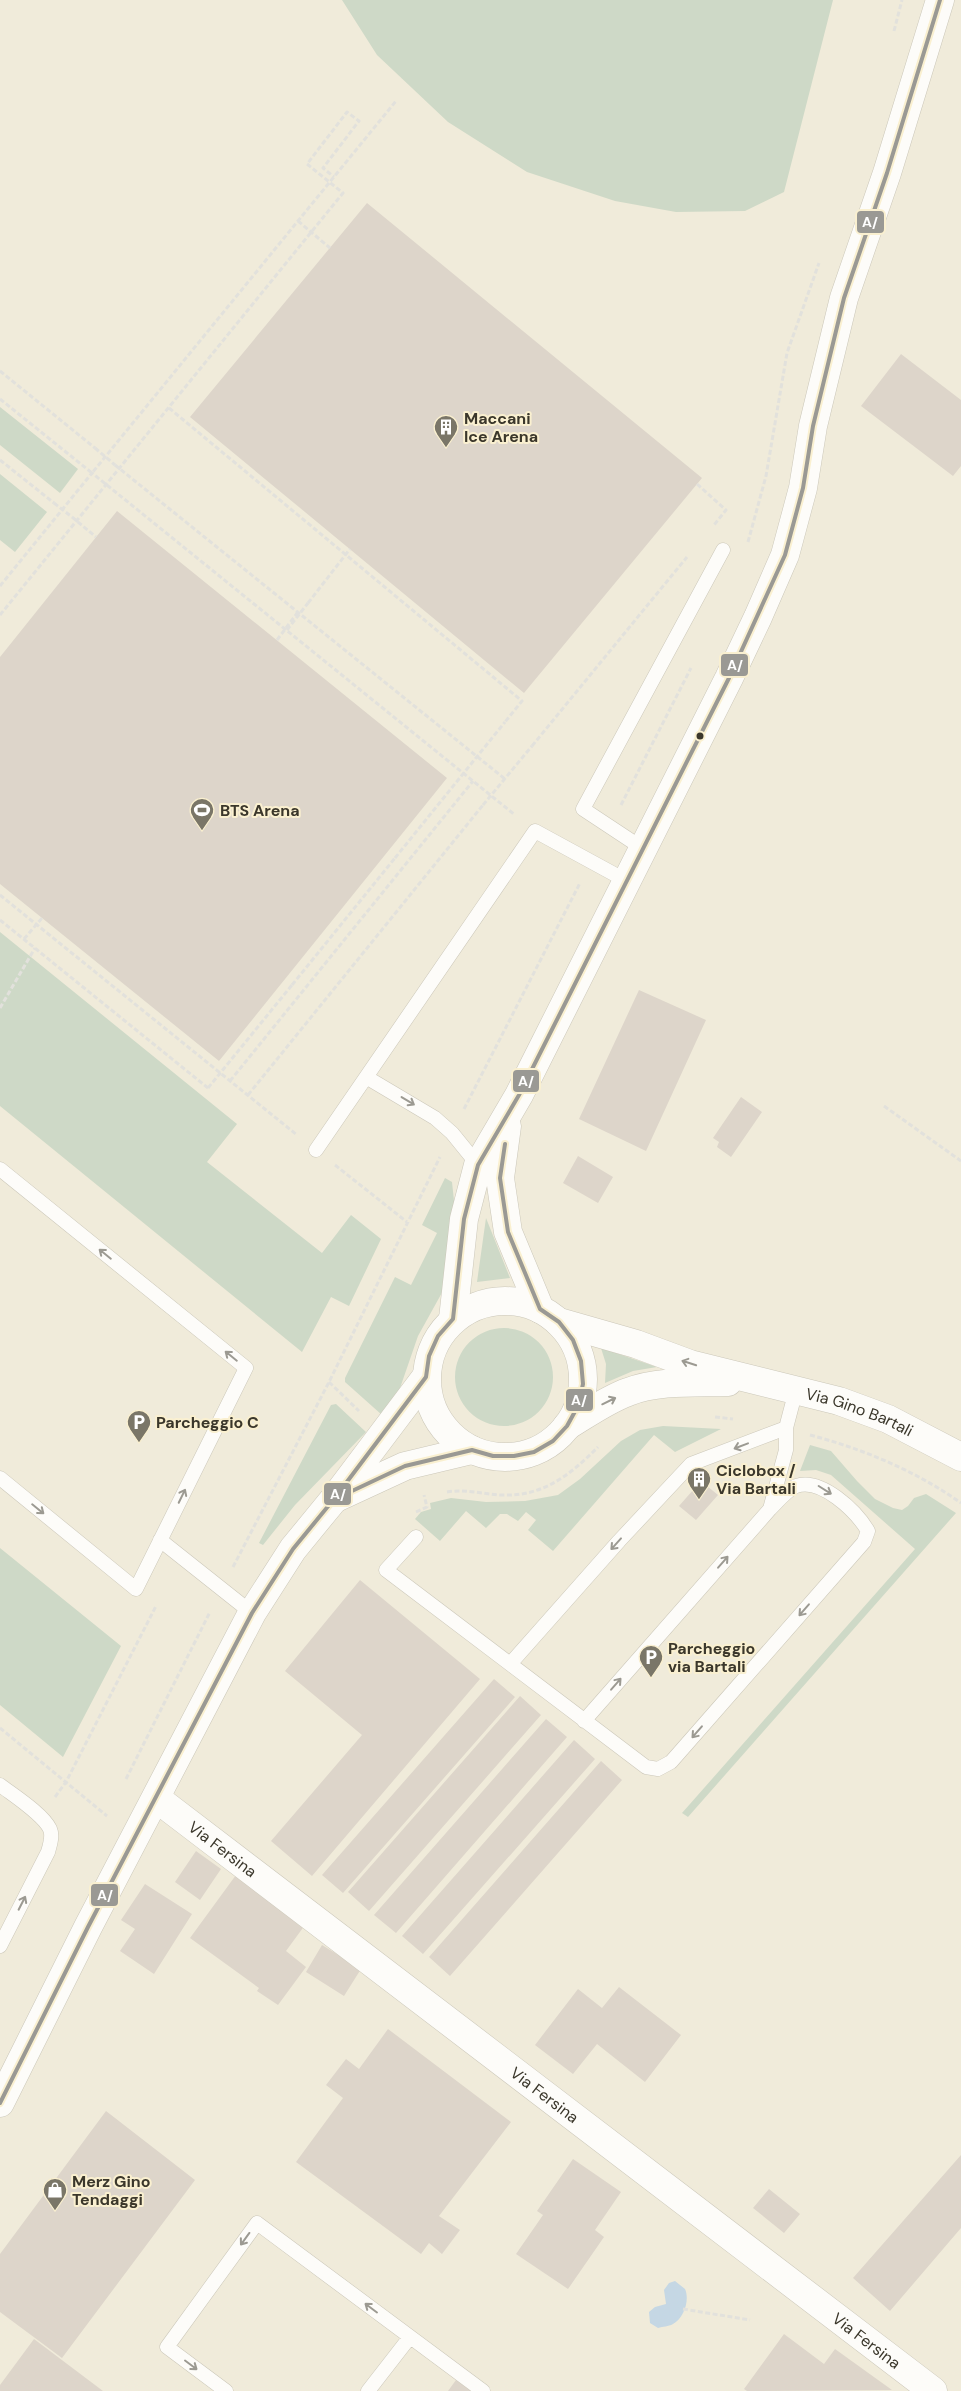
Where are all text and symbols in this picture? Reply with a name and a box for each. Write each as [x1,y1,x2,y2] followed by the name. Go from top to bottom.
[856,210,885,234] line badge: A/
[862,213,878,231] text: A/
[464,408,538,447] place label: Maccani Ice Arena
[433,414,459,448] building icon: Maccani Ice Arena
[720,653,749,677] line badge: A/
[727,656,743,674] text: A/
[695,731,705,741] unlabelled marker
[189,797,215,831] sports icon: BTS Arena
[220,800,300,821] place label: BTS Arena
[512,1069,540,1093] line badge: A/
[518,1072,534,1090] text: A/
[400,1097,414,1107] one-way arrow
[99,1248,112,1259] one-way arrow
[225,1350,238,1361] one-way arrow
[681,1357,697,1367] one-way arrow
[804,1383,917,1441] street label: Via Gino Bartali
[565,1388,594,1412] line badge: A/
[571,1391,587,1409] text: A/
[601,1396,616,1405] one-way arrow
[126,1409,152,1443] parking icon: Parcheggio C
[156,1412,259,1433] place label: Parcheggio C
[733,1442,748,1451] one-way arrow
[716,1460,796,1499] place label: Ciclobox / Via Bartali
[686,1466,712,1500] building icon: Ciclobox / Via Bartali
[323,1482,352,1506] line badge: A/
[330,1485,346,1503] text: A/
[818,1485,832,1496] one-way arrow
[177,1489,187,1504] one-way arrow
[31,1504,44,1515] one-way arrow
[610,1537,622,1550] one-way arrow
[717,1555,729,1568] one-way arrow
[798,1603,810,1616] one-way arrow
[668,1638,755,1677] place label: Parcheggio via Bartali
[638,1644,664,1678] parking icon: Parcheggio via Bartali
[610,1678,621,1691] one-way arrow
[691,1725,703,1738] one-way arrow
[184,1816,261,1882] street label: Via Fersina
[90,1883,119,1907] line badge: A/
[97,1886,113,1904] text: A/
[18,1896,27,1911] one-way arrow
[506,2062,583,2127] street label: Via Fersina
[72,2171,150,2210] place label: Merz Gino Tendaggi
[42,2177,68,2211] shop icon: Merz Gino Tendaggi
[240,2232,250,2246] one-way arrow
[365,2302,378,2313] one-way arrow
[828,2308,905,2373] street label: Via Fersina
[184,2360,198,2370] one-way arrow

